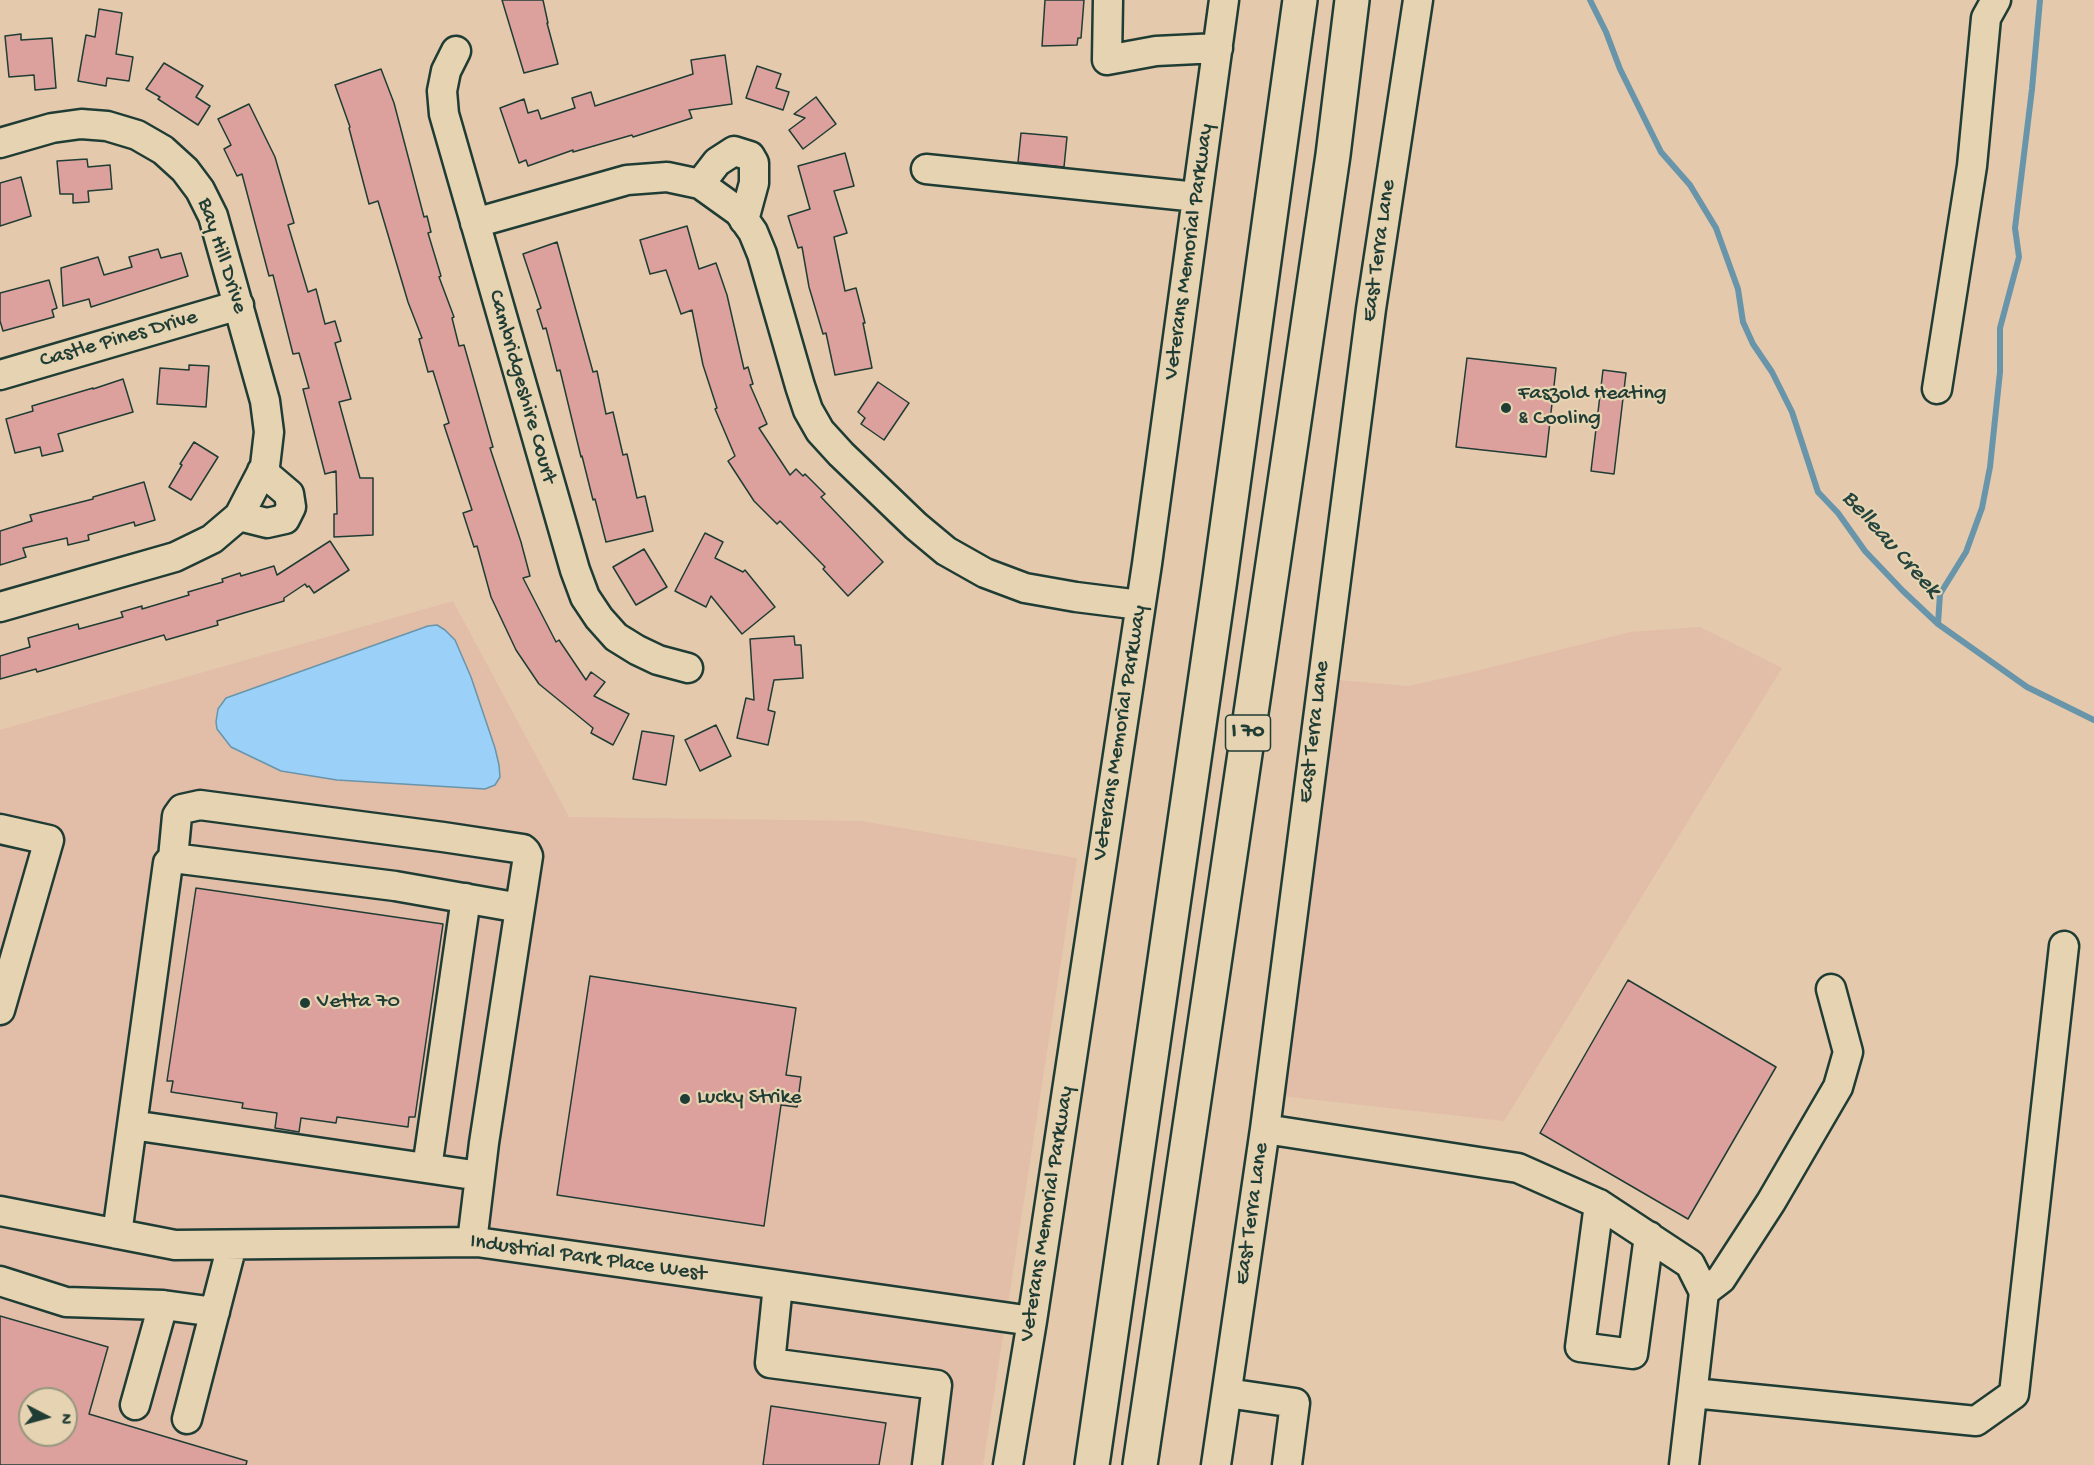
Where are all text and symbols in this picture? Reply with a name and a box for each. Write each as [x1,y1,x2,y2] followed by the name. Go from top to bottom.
[1159,122,1221,382] street label: Veterans Memorial Parkway
[1357,178,1403,324] street label: East Terra Lane
[190,195,252,317] street label: Bay Hill Drive
[481,287,561,487] street label: Cambridgeshire Court
[37,305,201,375] street label: Castle Pines Drive
[1518,382,1666,434] place label: Faszold Heating & Cooling
[1499,401,1513,415] marker: Faszold Heating & Cooling
[1834,485,1946,605] water label: Belleau Creek
[1088,603,1154,863] street label: Veterans Memorial Parkway
[1293,659,1337,805] street label: East Terra Lane
[1226,715,1270,751] road number: I 70
[317,990,400,1016] place label: Vetta 70
[298,996,312,1010] marker: Vetta 70
[1015,1084,1081,1344] street label: Veterans Memorial Parkway
[697,1086,802,1112] place label: Lucky Strike
[678,1092,692,1106] marker: Lucky Strike
[1230,1141,1276,1287] street label: East Terra Lane
[468,1229,708,1289] street label: Industrial Park Place West
[18,1387,78,1447] north arrow
[54,1413,74,1425] text: N

